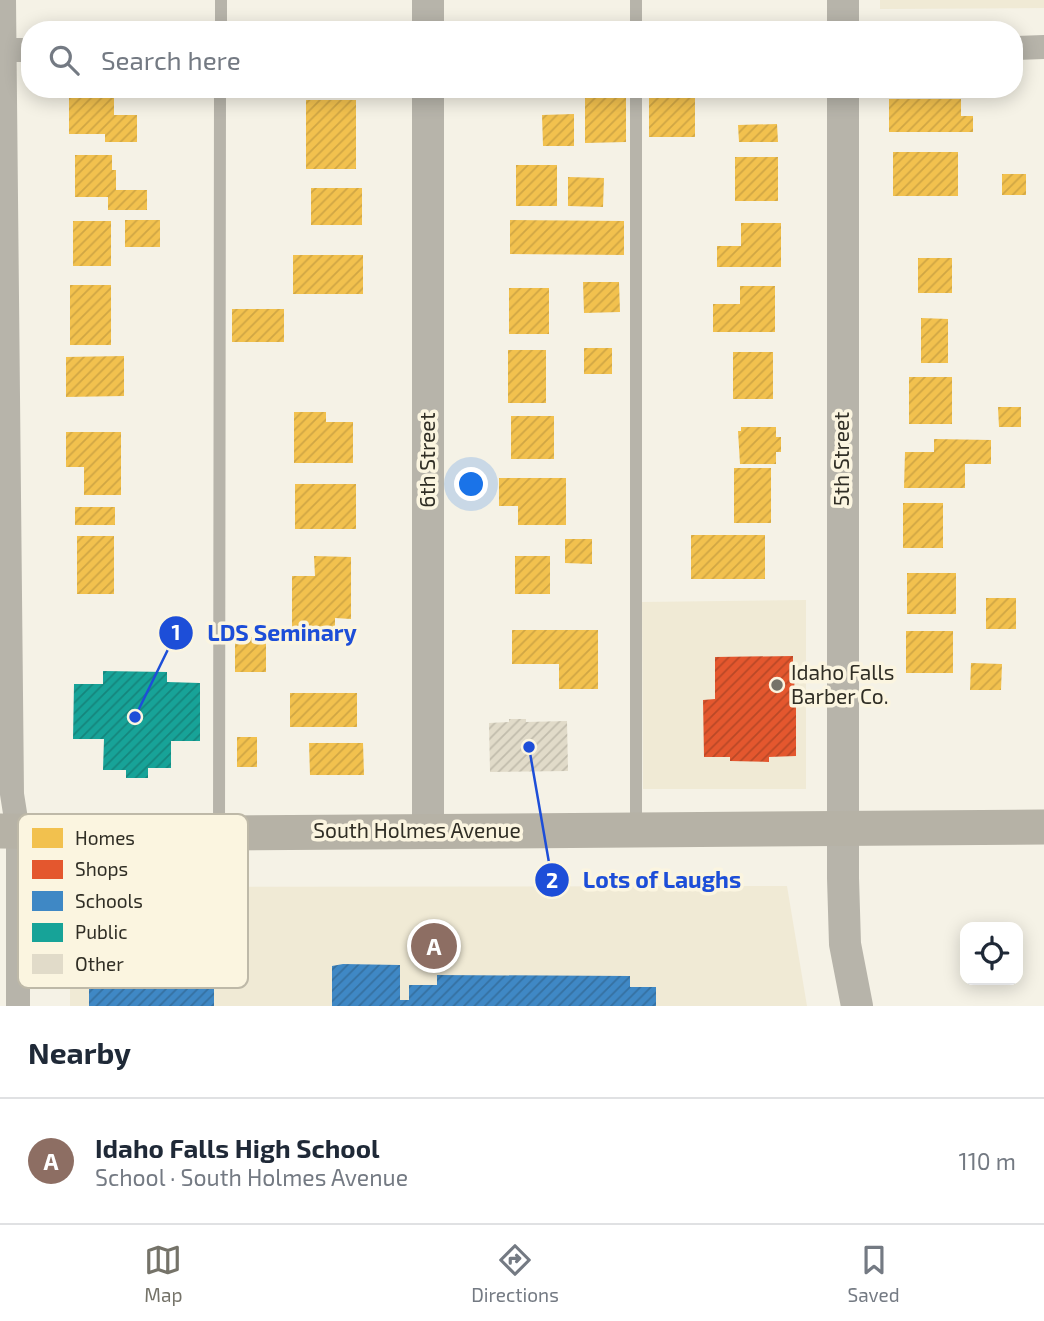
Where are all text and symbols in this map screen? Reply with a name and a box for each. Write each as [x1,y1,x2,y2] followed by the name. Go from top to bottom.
[21,21,1023,98] search box
[45,41,83,79] icon: search
[101,44,241,75] text: Search here
[414,412,439,508] street label: 6th Street
[828,412,853,506] street label: 5th Street
[454,467,488,501] your location
[159,611,371,655] callout: LDS Seminary
[207,618,357,646] text: LDS Seminary
[171,619,181,644] text: 1
[791,659,894,708] place label: Idaho Falls Barber Co.
[769,677,785,693] marker: Idaho Falls Barber Co.
[18,814,248,988] legend
[313,817,521,842] street label: South Holmes Avenue
[75,826,135,849] text: Homes
[75,857,128,880] text: Shops
[534,858,756,902] callout: Lots of Laughs
[583,865,741,893] text: Lots of Laughs
[546,867,558,892] text: 2
[75,889,143,912] text: Schools
[75,920,128,943] text: Public
[411,920,457,972] pin: A
[960,922,1023,985] map controls
[960,922,1023,985] button: locate
[75,952,124,975] text: Other
[28,1034,131,1070] text: Nearby
[95,1132,380,1163] text: Idaho Falls High School
[43,1147,59,1175] text: A
[959,1147,1016,1175] text: 110 m
[95,1163,408,1191] text: School · South Holmes Avenue
[144,1241,182,1306] tab: Map
[471,1241,559,1306] tab: Directions
[847,1241,900,1306] tab: Saved

